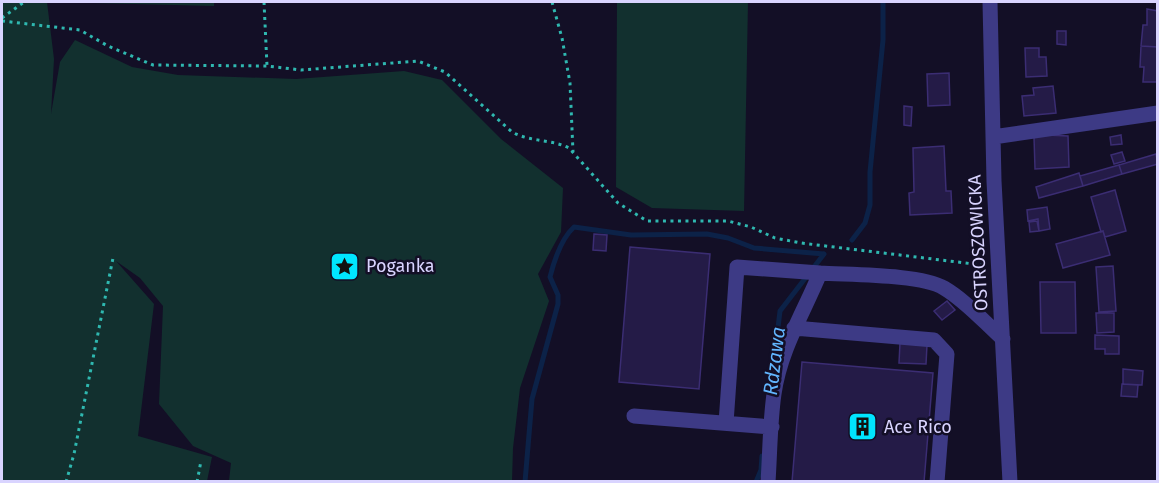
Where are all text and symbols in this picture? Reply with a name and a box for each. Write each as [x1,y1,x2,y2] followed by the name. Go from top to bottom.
[963,174,993,312] street label: OSTROSZOWICKA
[329,250,361,282] place icon: Poganka
[366,255,435,277] place label: Poganka
[758,325,790,397] water label: Rdzawa
[847,411,879,443] building icon: Ace Rico
[884,416,952,438] place label: Ace Rico

